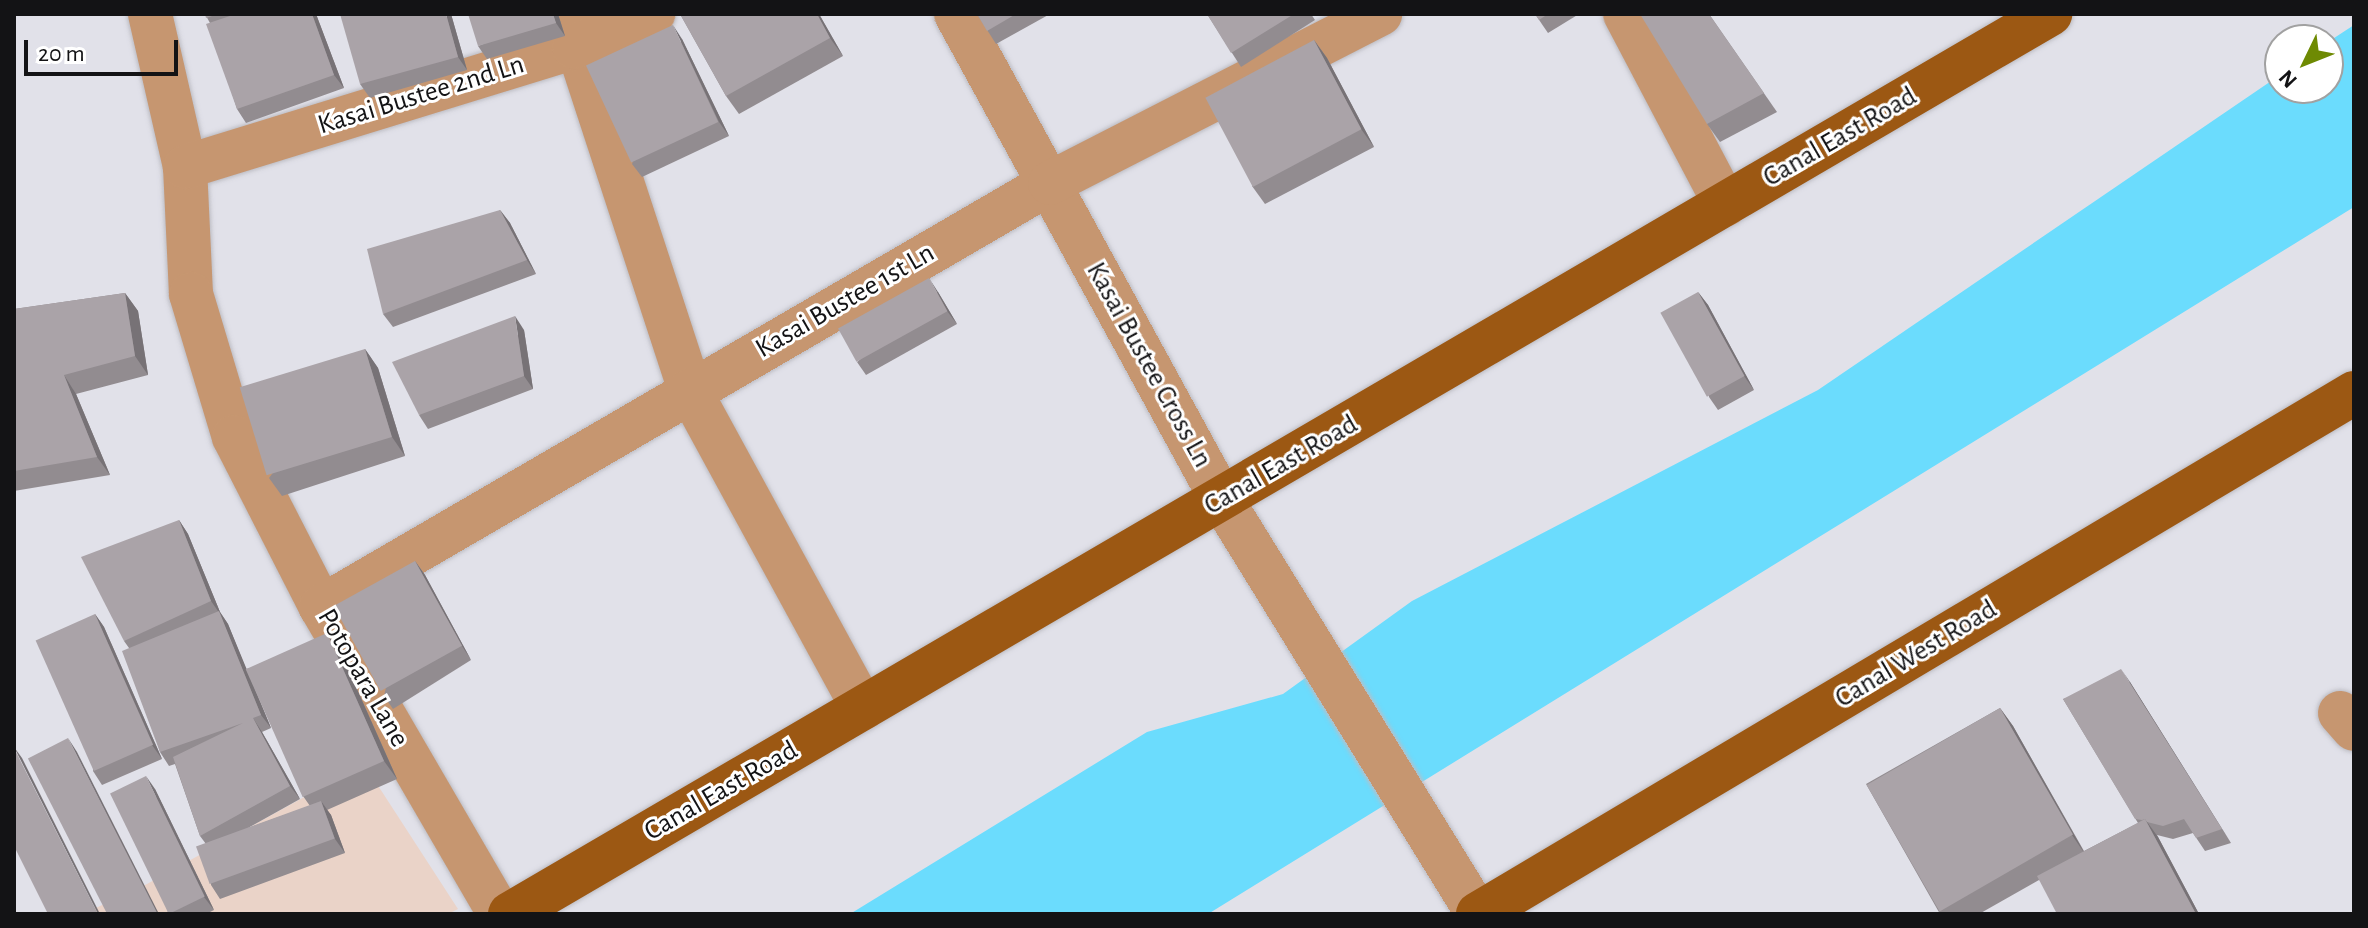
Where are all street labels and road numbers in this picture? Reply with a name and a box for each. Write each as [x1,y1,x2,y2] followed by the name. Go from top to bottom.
[314,48,528,142] street label: Kasai Bustee 2nd Ln
[1757,80,1923,194] street label: Canal East Road
[750,236,940,366] street label: Kasai Bustee 1st Ln
[1079,256,1219,474] street label: Kasai Bustee Cross Ln
[1198,408,1364,522] street label: Canal East Road
[1829,593,2003,715] street label: Canal West Road
[310,603,416,753] street label: Potopara Lane
[638,734,804,848] street label: Canal East Road

